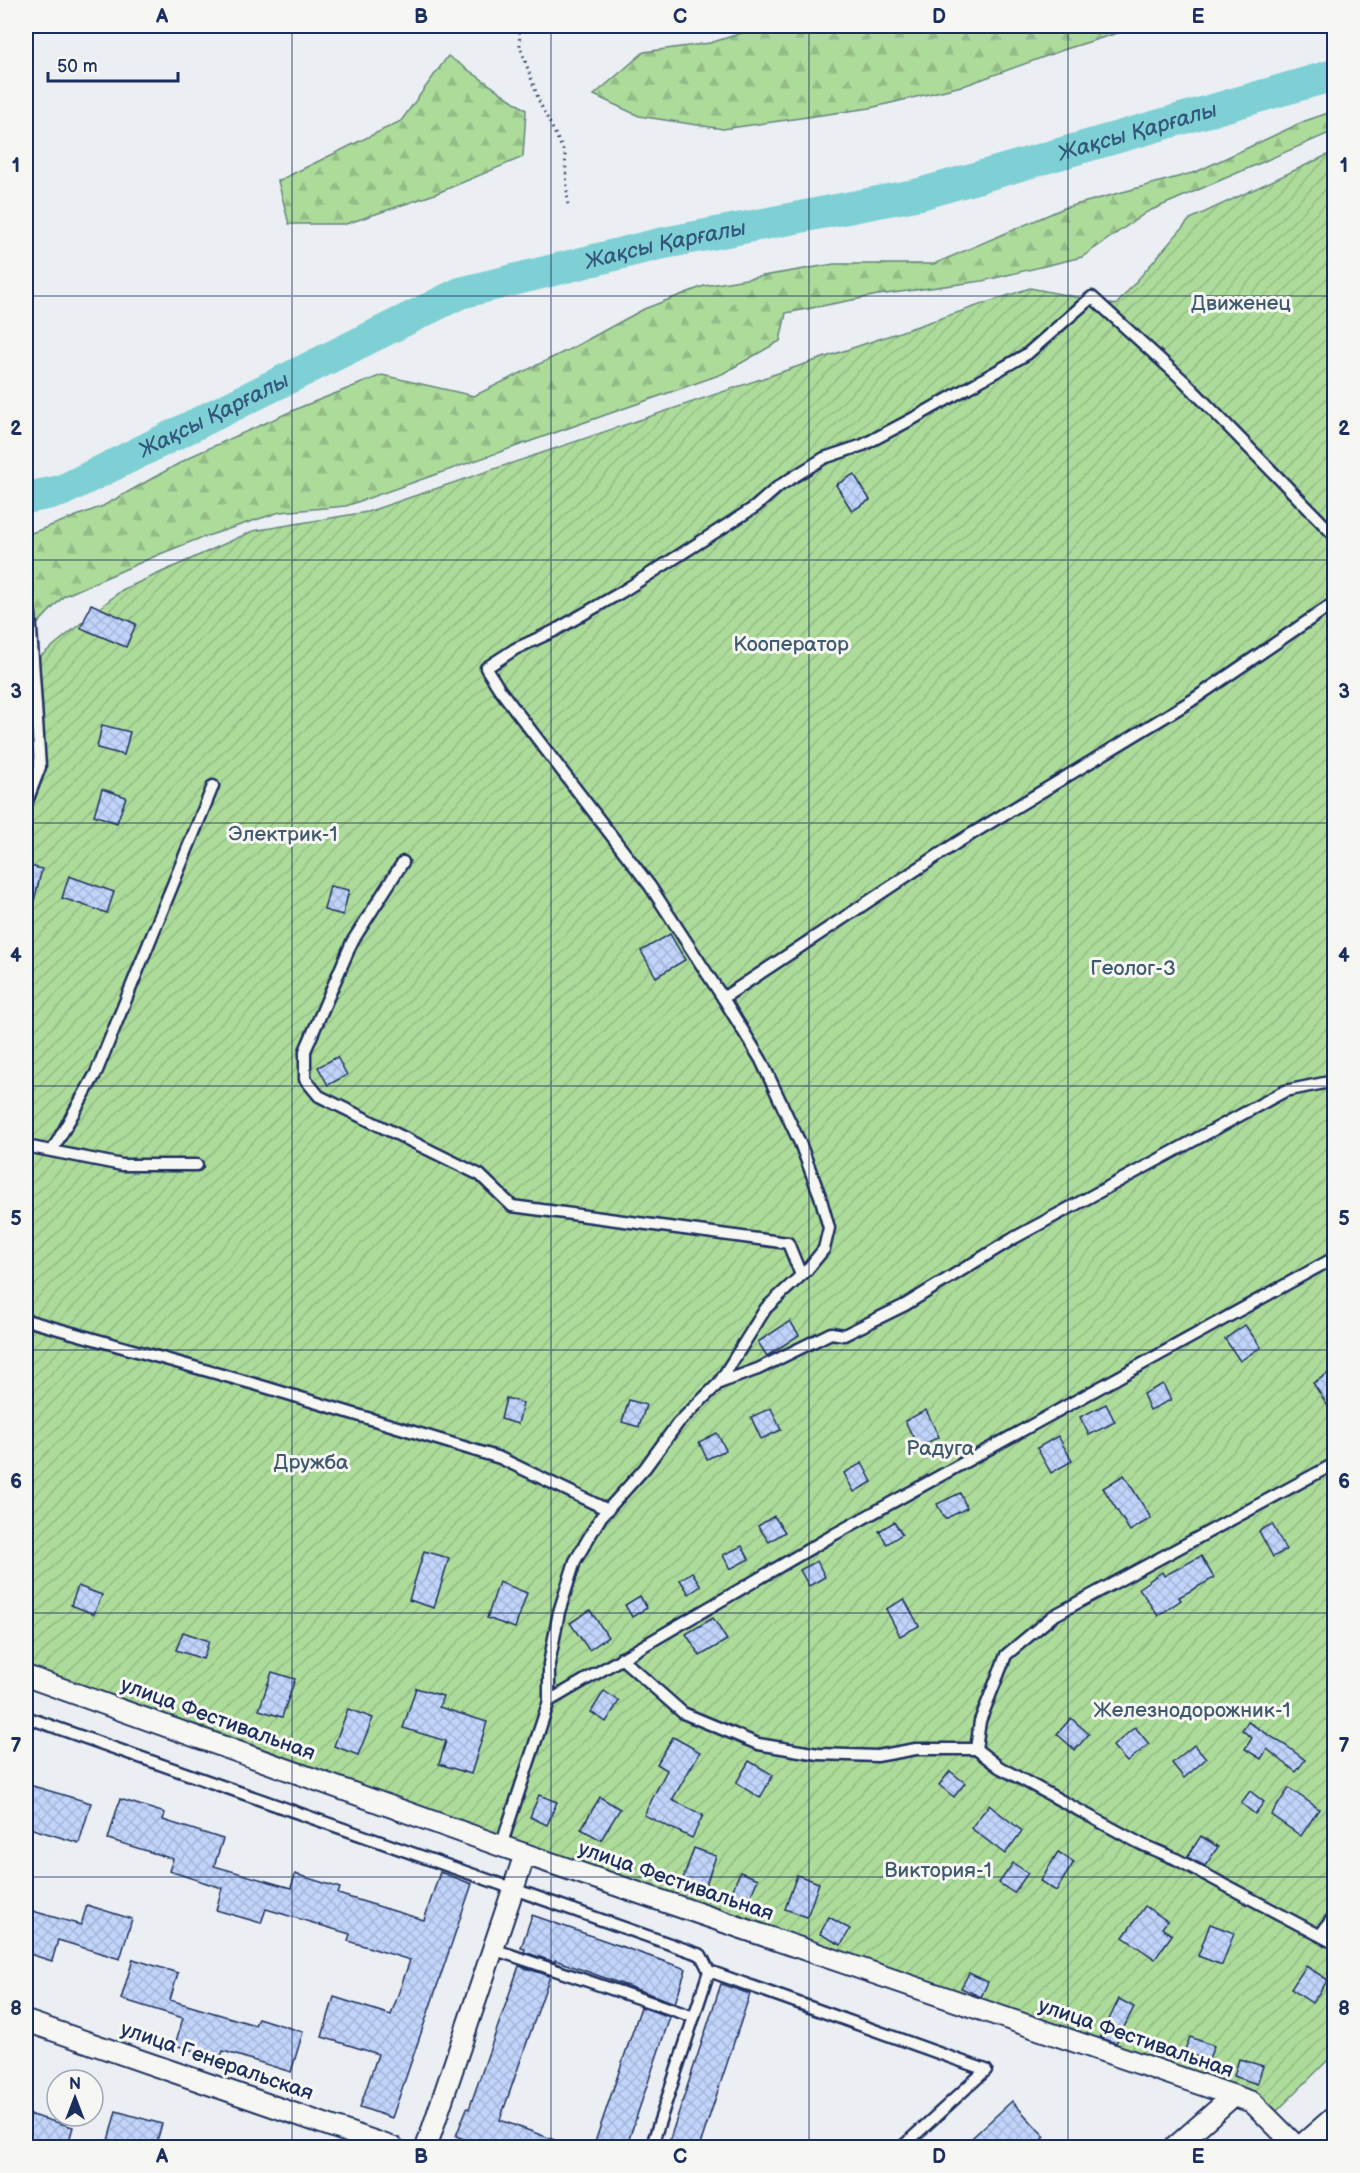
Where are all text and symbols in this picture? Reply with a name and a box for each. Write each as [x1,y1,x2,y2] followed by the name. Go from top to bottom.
[155,5,169,29] text: A
[414,5,428,29] text: B
[673,5,687,29] text: C
[932,5,946,29] text: D
[1192,5,1205,29] text: E
[48,45,178,83] scale bar
[57,56,98,77] text: 50 m
[1054,96,1220,167] water label: Жақсы Қарғалы
[12,154,20,178] text: 1
[1340,154,1348,178] text: 1
[581,214,748,276] water label: Жақсы Қарғалы
[1191,291,1291,316] park label: Движенец
[133,367,293,464] water label: Жақсы Қарғалы
[10,417,22,441] text: 2
[1338,417,1350,441] text: 2
[733,632,849,657] park label: Кооператор
[10,680,22,704] text: 3
[1338,680,1350,704] text: 3
[228,822,338,847] park label: Электрик-1
[10,944,22,968] text: 4
[1338,944,1350,968] text: 4
[1090,956,1176,981] park label: Геолог-3
[10,1207,22,1231] text: 5
[1338,1207,1350,1231] text: 5
[906,1436,975,1461] park label: Радуга
[274,1450,349,1475] park label: Дружба
[10,1470,22,1494] text: 6
[1338,1470,1350,1494] text: 6
[117,1672,319,1766] street label: улица Фестивальная
[1093,1698,1291,1723] park label: Железнодорожник-1
[10,1734,22,1758] text: 7
[1338,1734,1350,1758] text: 7
[575,1836,777,1926] street label: улица Фестивальная
[884,1858,992,1883] park label: Виктория-1
[1035,1993,1237,2083] street label: улица Фестивальная
[10,1997,22,2021] text: 8
[1338,1997,1350,2021] text: 8
[117,2016,317,2106] street label: улица Генеральская
[45,2068,105,2128] north arrow
[69,2075,81,2094] text: N
[155,2145,169,2169] text: A
[414,2145,428,2169] text: B
[673,2145,687,2169] text: C
[932,2145,946,2169] text: D
[1192,2145,1205,2169] text: E

